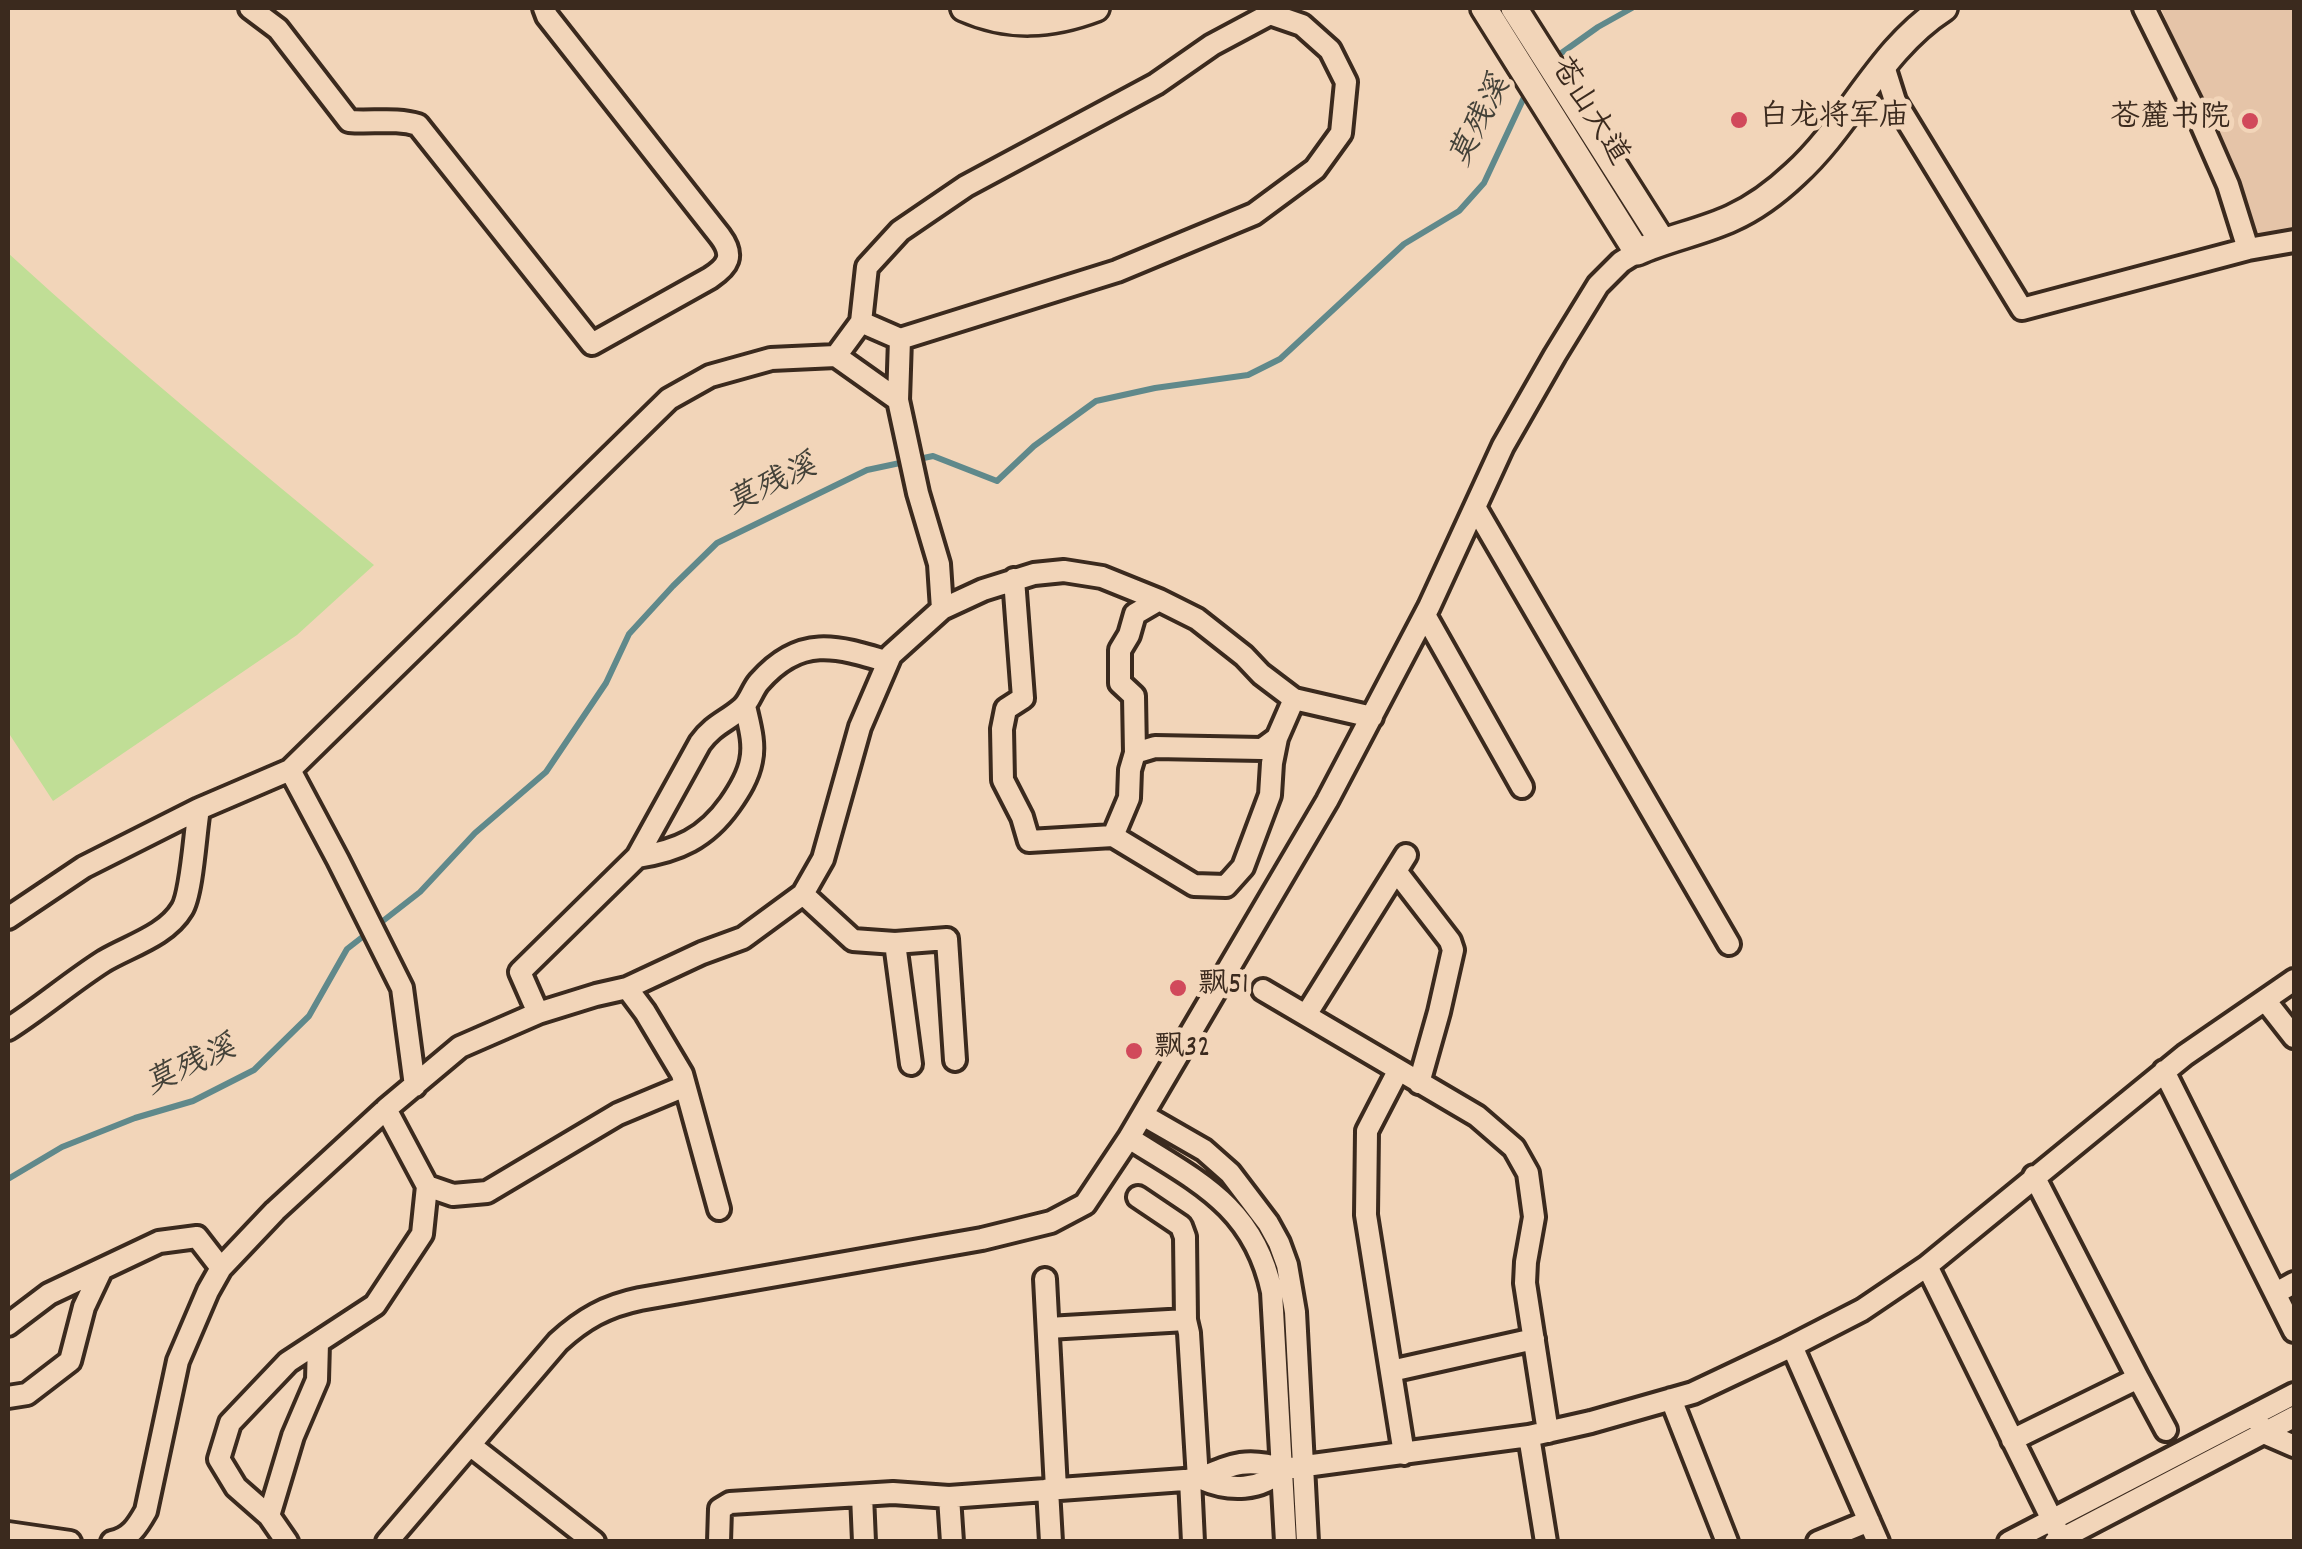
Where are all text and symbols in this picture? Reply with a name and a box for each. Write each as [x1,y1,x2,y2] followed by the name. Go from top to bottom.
[1540,53,1634,173] street label: 苍山大道
[1444,72,1522,174] water label: 莫残溪
[1759,102,1909,138] place label: 白龙将军庙
[2110,103,2230,139] place label: 苍麓书院
[1728,109,1750,131] marker: 白龙将军庙
[2239,110,2261,132] marker: 苍麓书院
[721,450,825,526] water label: 莫残溪
[1198,970,1248,1006] place label: 飘51
[1167,977,1189,999] marker: 飘51
[140,1031,244,1107] water label: 莫残溪
[1154,1033,1210,1069] place label: 飘32
[1123,1040,1145,1062] marker: 飘32

